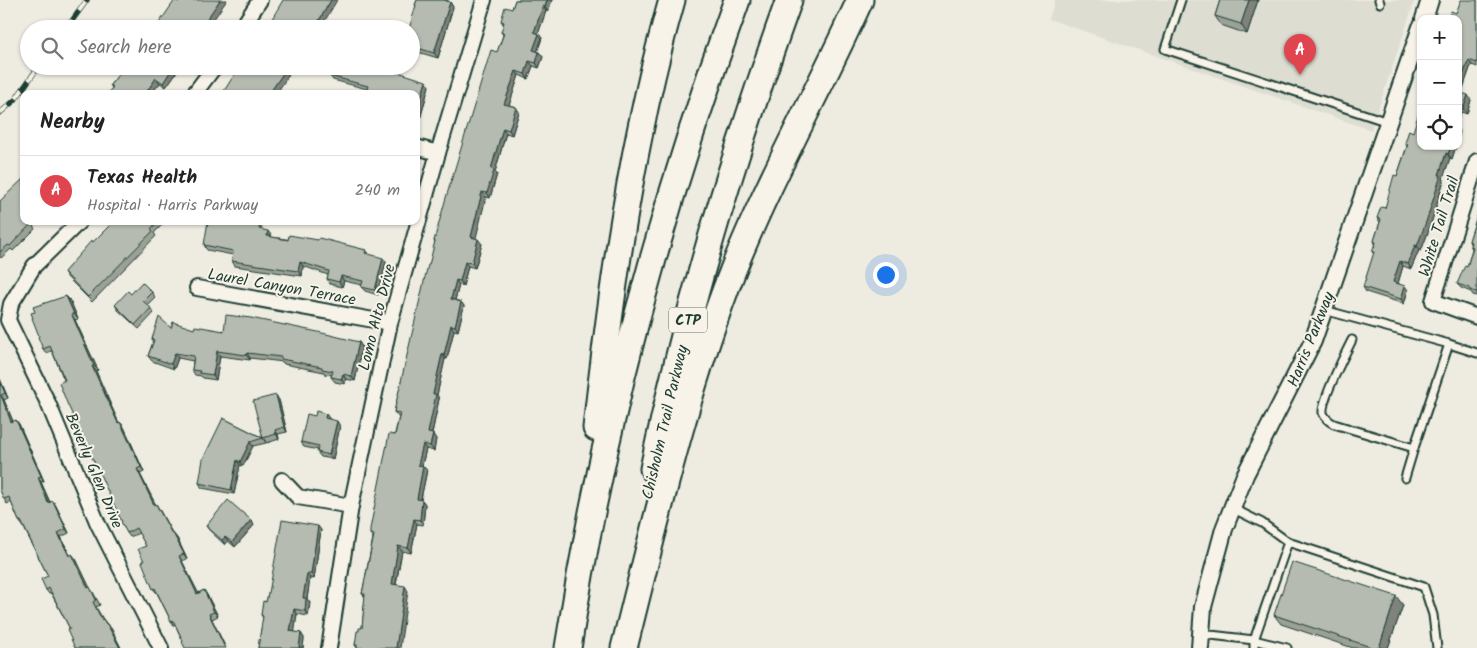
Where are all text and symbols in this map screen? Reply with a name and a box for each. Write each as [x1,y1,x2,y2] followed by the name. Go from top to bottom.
[1417,15,1462,150] map controls
[1417,15,1462,60] button: +
[20,20,420,75] search box
[78,33,172,63] text: Search here
[38,34,66,62] icon: search
[1284,34,1316,75] pin: A
[1417,60,1462,105] button: −
[1417,105,1462,150] button: locate
[40,106,105,139] text: Nearby
[87,163,197,193] text: Texas Health
[1412,173,1467,280] street label: White Tail Trail
[51,178,61,203] text: A
[355,178,400,203] text: 240 m
[87,193,258,218] text: Hospital · Harris Parkway
[352,261,403,373] street label: Lomo Alto Drive
[206,262,358,313] street label: Laurel Canyon Terrace
[873,262,899,288] your location
[1281,288,1342,391] street label: Harris Parkway
[669,308,707,332] road number: CTP
[636,342,696,502] street label: Chisholm Trail Parkway
[58,409,129,532] street label: Beverly Glen Drive

